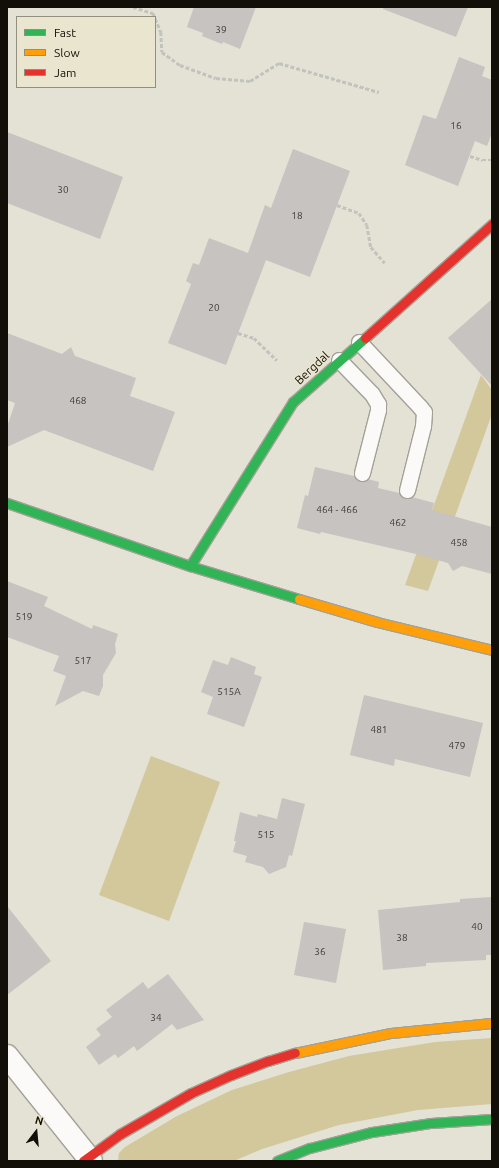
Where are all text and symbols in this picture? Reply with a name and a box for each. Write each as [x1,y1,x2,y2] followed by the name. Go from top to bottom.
[16,16,156,88] legend
[215,24,227,36] house number: 39
[54,26,76,39] text: Fast
[54,46,80,59] text: Slow
[54,66,76,79] text: Jam
[450,120,462,132] house number: 16
[57,184,69,196] house number: 30
[291,210,303,222] house number: 18
[208,302,220,314] house number: 20
[292,348,332,388] street label: Bergdal
[70,395,86,407] house number: 468
[316,504,358,516] house number: 464 - 466
[390,517,406,529] house number: 462
[451,537,467,549] house number: 458
[16,611,32,623] house number: 519
[75,655,91,667] house number: 517
[217,686,241,698] house number: 515A
[371,724,387,736] house number: 481
[449,740,465,752] house number: 479
[258,829,274,841] house number: 515
[471,921,483,933] house number: 40
[396,932,408,944] house number: 38
[314,946,326,958] house number: 36
[150,1012,162,1024] house number: 34
[16,1112,56,1152] north arrow
[34,1114,45,1127] text: N

